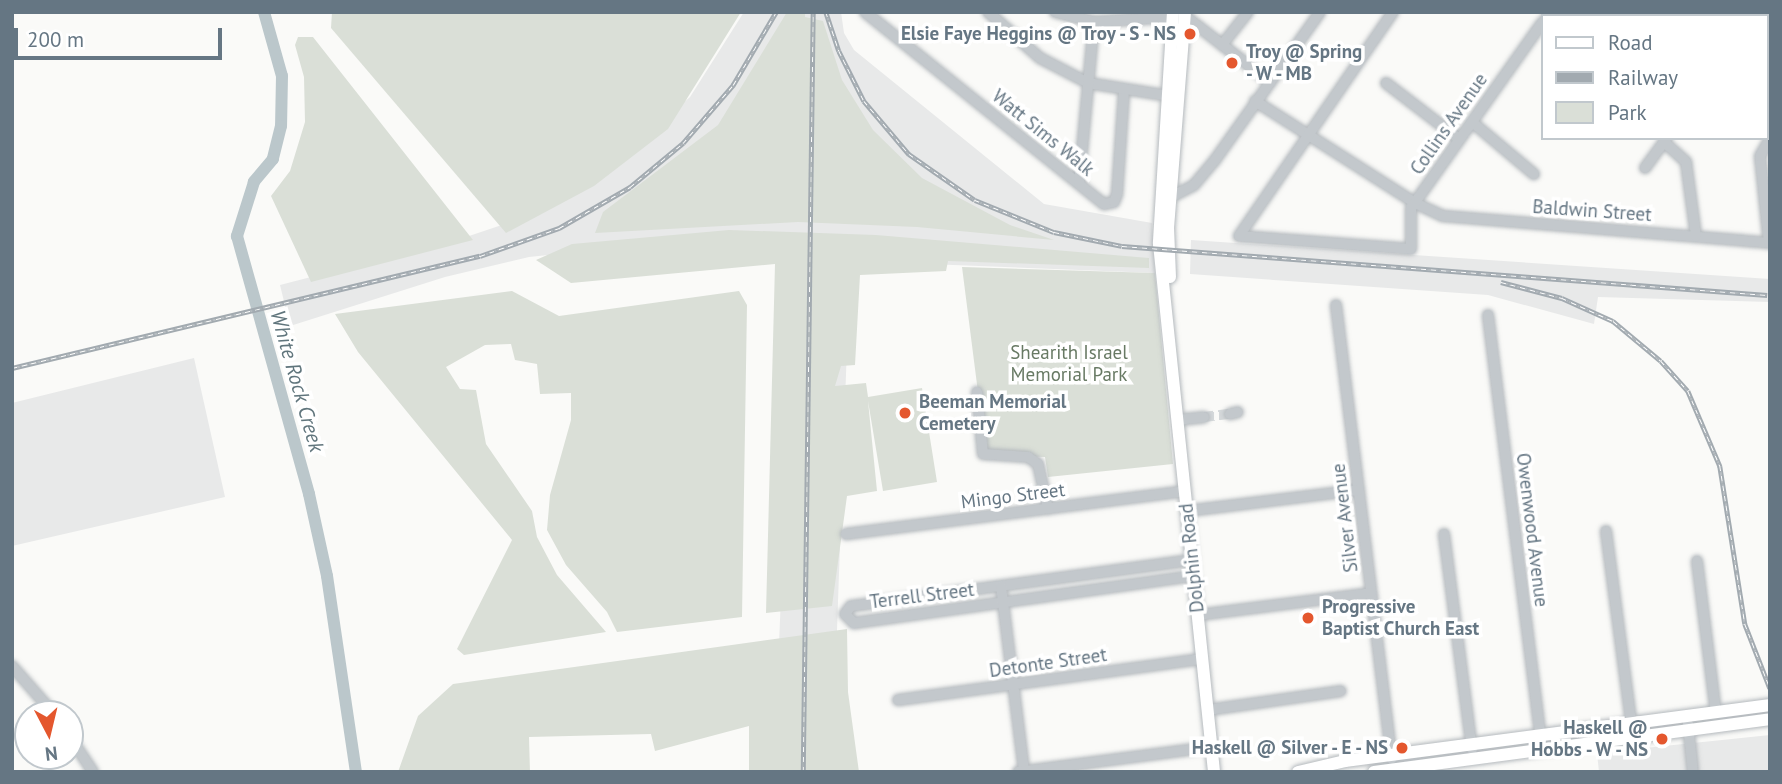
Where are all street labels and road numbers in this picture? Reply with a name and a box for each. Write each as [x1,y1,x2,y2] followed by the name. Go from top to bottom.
[1405,69,1493,179] street label: Collins Avenue
[987,85,1099,181] street label: Watt Sims Walk
[1532,195,1652,227] street label: Baldwin Street
[1511,451,1553,609] street label: Owenwood Avenue
[1327,462,1363,574] street label: Silver Avenue
[960,478,1066,514] street label: Mingo Street
[1175,502,1209,614] street label: Dolphin Road
[868,578,976,614] street label: Terrell Street
[988,643,1108,683] street label: Detonte Street

